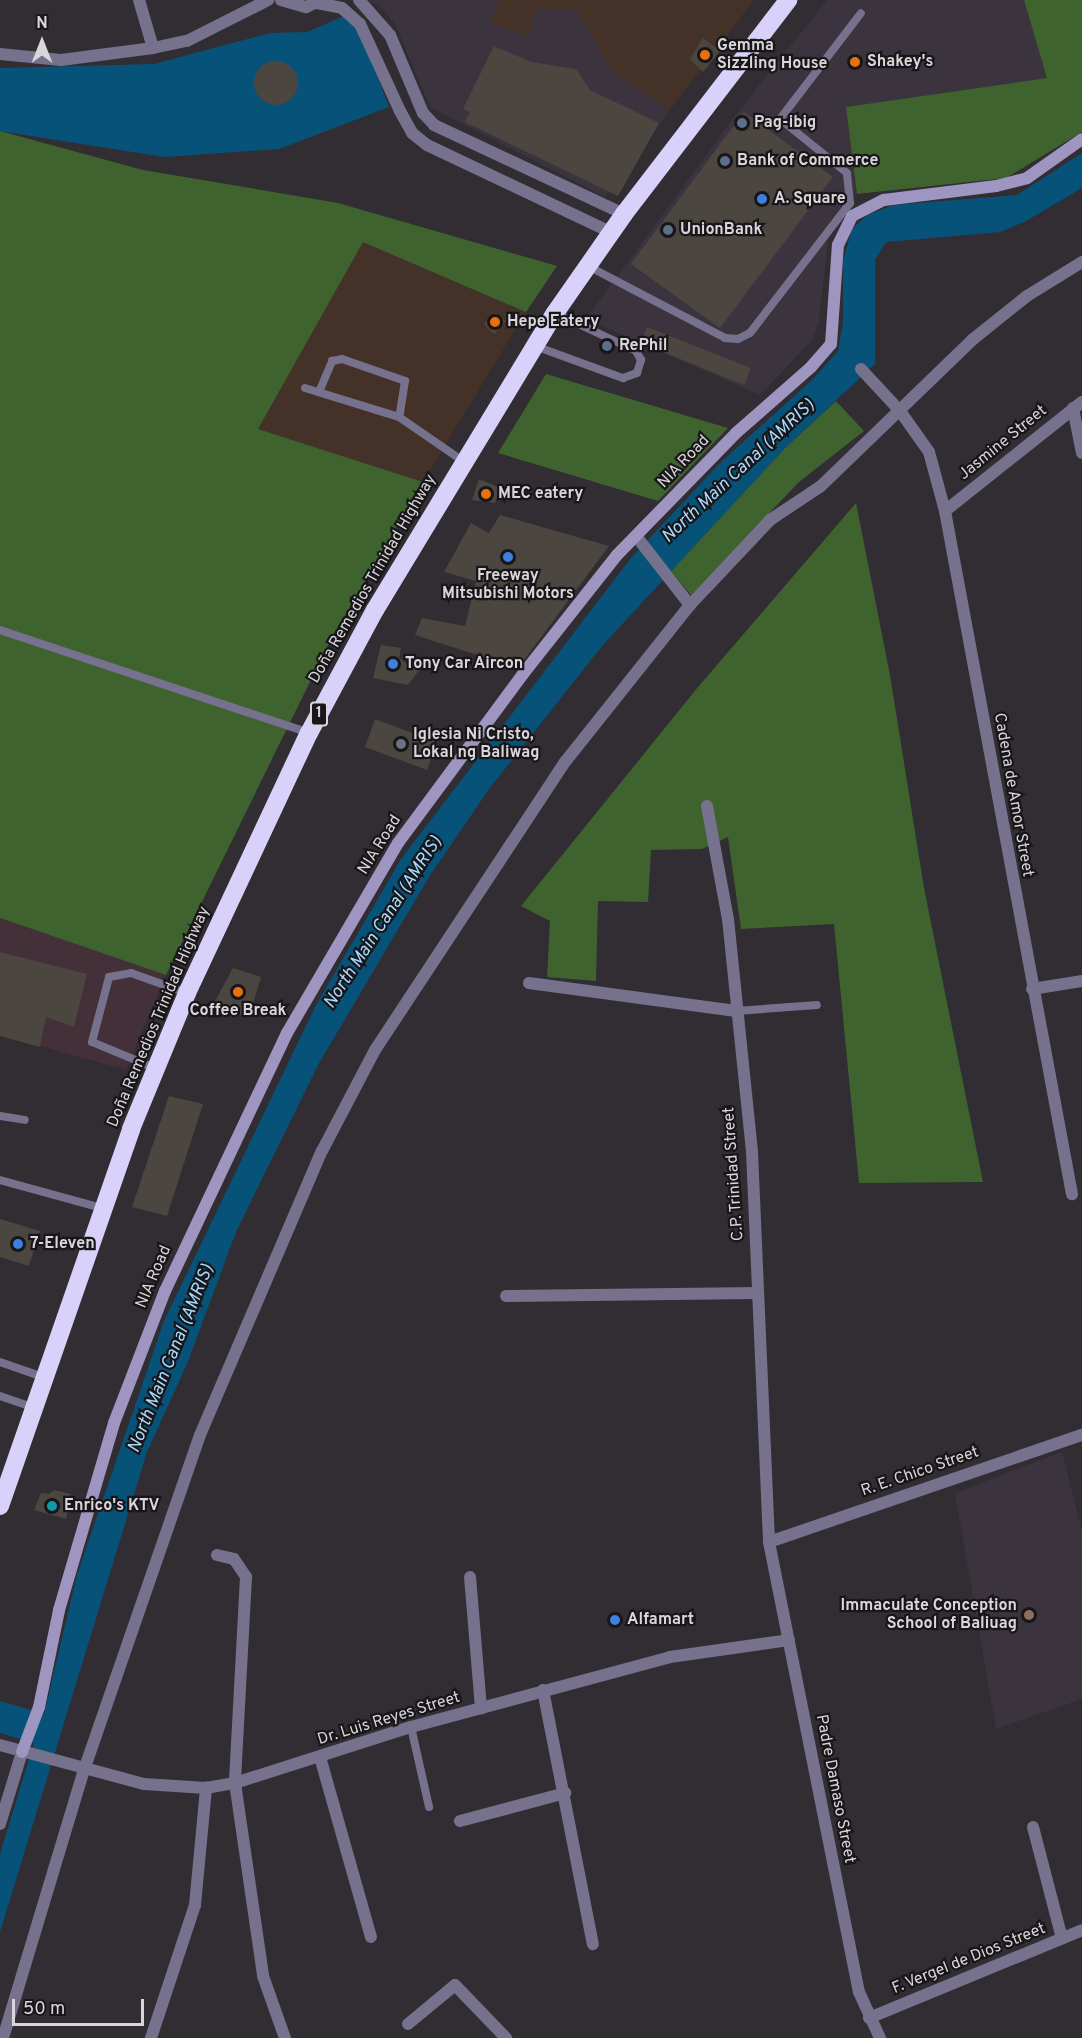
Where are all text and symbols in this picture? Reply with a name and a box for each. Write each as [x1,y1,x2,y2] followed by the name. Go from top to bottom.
[12,12,72,72] north arrow
[36,14,48,34] text: N
[717,36,827,74] place label: Gemma Sizzling House
[698,48,712,62] marker: Gemma Sizzling House
[867,52,933,72] place label: Shakey's
[848,55,862,69] marker: Shakey's
[754,113,816,133] place label: Pag-ibig
[735,116,749,130] marker: Pag-ibig
[737,151,878,171] place label: Bank of Commerce
[718,154,732,168] marker: Bank of Commerce
[774,189,846,209] place label: A. Square
[755,192,769,206] marker: A. Square
[680,220,762,240] place label: UnionBank
[661,223,675,237] marker: UnionBank
[507,312,599,332] place label: Hepe Eatery
[488,315,502,329] marker: Hepe Eatery
[619,336,667,356] place label: RePhil
[600,339,614,353] marker: RePhil
[658,395,820,549] water label: North Main Canal (AMRIS)
[955,402,1051,484] street label: Jasmine Street
[654,431,714,493] street label: NIA Road
[305,471,441,687] street label: Doña Remedios Trinidad Highway
[498,484,583,504] place label: MEC eatery
[479,487,493,501] marker: MEC eatery
[501,550,515,564] marker: Freeway Mitsubishi Motors
[442,566,574,604] place label: Freeway Mitsubishi Motors
[405,654,524,674] place label: Tony Car Aircon
[386,657,400,671] marker: Tony Car Aircon
[310,702,328,726] road number: 1
[989,711,1037,879] street label: Cadena de Amor Street
[413,725,539,763] place label: Iglesia Ni Cristo, Lokal ng Baliwag
[394,737,408,751] marker: Iglesia Ni Cristo, Lokal ng Baliwag
[354,811,406,879] street label: NIA Road
[320,833,448,1013] water label: North Main Canal (AMRIS)
[104,903,214,1131] street label: Doña Remedios Trinidad Highway
[231,985,245,999] marker: Coffee Break
[189,1001,287,1021] place label: Coffee Break
[720,1106,748,1242] street label: C.P. Trinidad Street
[30,1234,95,1254] place label: 7-Eleven
[11,1237,25,1251] marker: 7-Eleven
[132,1242,176,1312] street label: NIA Road
[124,1262,220,1456] water label: North Main Canal (AMRIS)
[859,1443,981,1501] street label: R. E. Chico Street
[64,1496,159,1516] place label: Enrico's KTV
[45,1499,59,1513] marker: Enrico's KTV
[840,1596,1017,1634] place label: Immaculate Conception School of Baliuag
[1022,1608,1036,1622] marker: Immaculate Conception School of Baliuag
[627,1610,694,1630] place label: Alfamart
[608,1613,622,1627] marker: Alfamart
[315,1688,463,1750] street label: Dr. Luis Reyes Street
[811,1713,859,1865] street label: Padre Damaso Street
[889,1919,1049,1999] street label: F. Vergel de Dios Street
[15,1987,147,2025] scale bar
[23,1998,65,2021] text: 50 m

